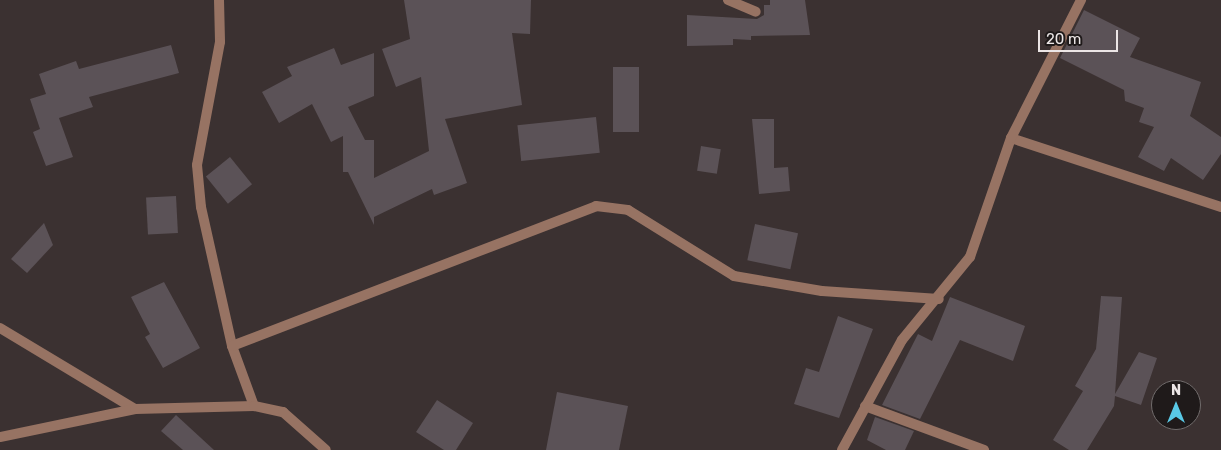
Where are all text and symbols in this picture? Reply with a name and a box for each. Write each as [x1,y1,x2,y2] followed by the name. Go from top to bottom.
[1041,20,1121,52] scale bar
[1046,30,1081,48] text: 20 m
[1151,380,1201,430] north arrow
[1171,382,1181,399] text: N

